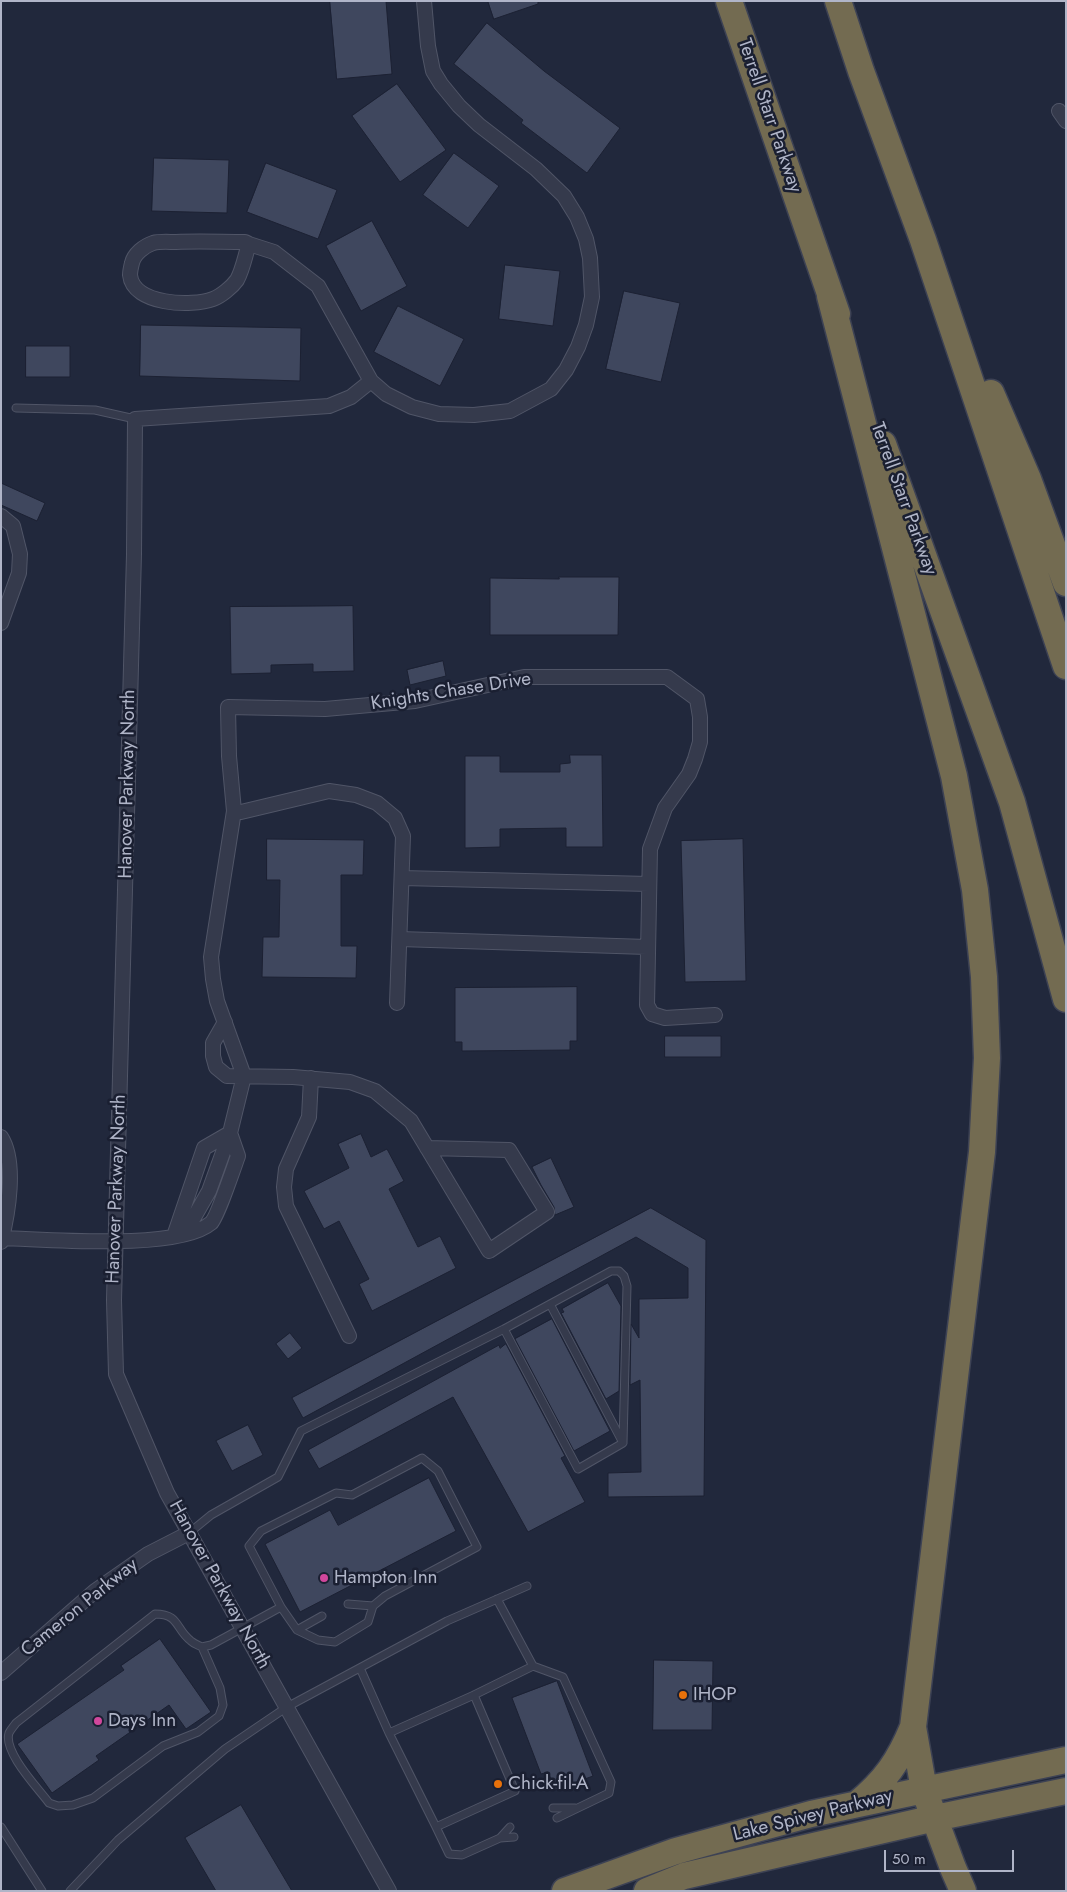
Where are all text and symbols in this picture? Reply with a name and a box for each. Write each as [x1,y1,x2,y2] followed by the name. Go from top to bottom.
[732,36,806,196] street label: Terrell Starr Parkway
[865,419,941,579] street label: Terrell Starr Parkway
[369,668,533,716] street label: Knights Chase Drive
[115,689,141,879] street label: Hanover Parkway North
[102,1094,132,1284] street label: Hanover Parkway North
[163,1497,275,1673] street label: Hanover Parkway North
[17,1554,143,1662] street label: Cameron Parkway
[334,1567,438,1589] place label: Hampton Inn
[318,1572,330,1584] marker: Hampton Inn
[693,1684,737,1706] place label: IHOP
[677,1689,689,1701] marker: IHOP
[108,1710,176,1732] place label: Days Inn
[92,1715,104,1727] marker: Days Inn
[508,1773,589,1795] place label: Chick-fil-A
[492,1778,504,1790] marker: Chick-fil-A
[731,1785,895,1847] street label: Lake Spivey Parkway
[887,1840,1017,1872] scale bar
[892,1848,926,1870] text: 50 m

